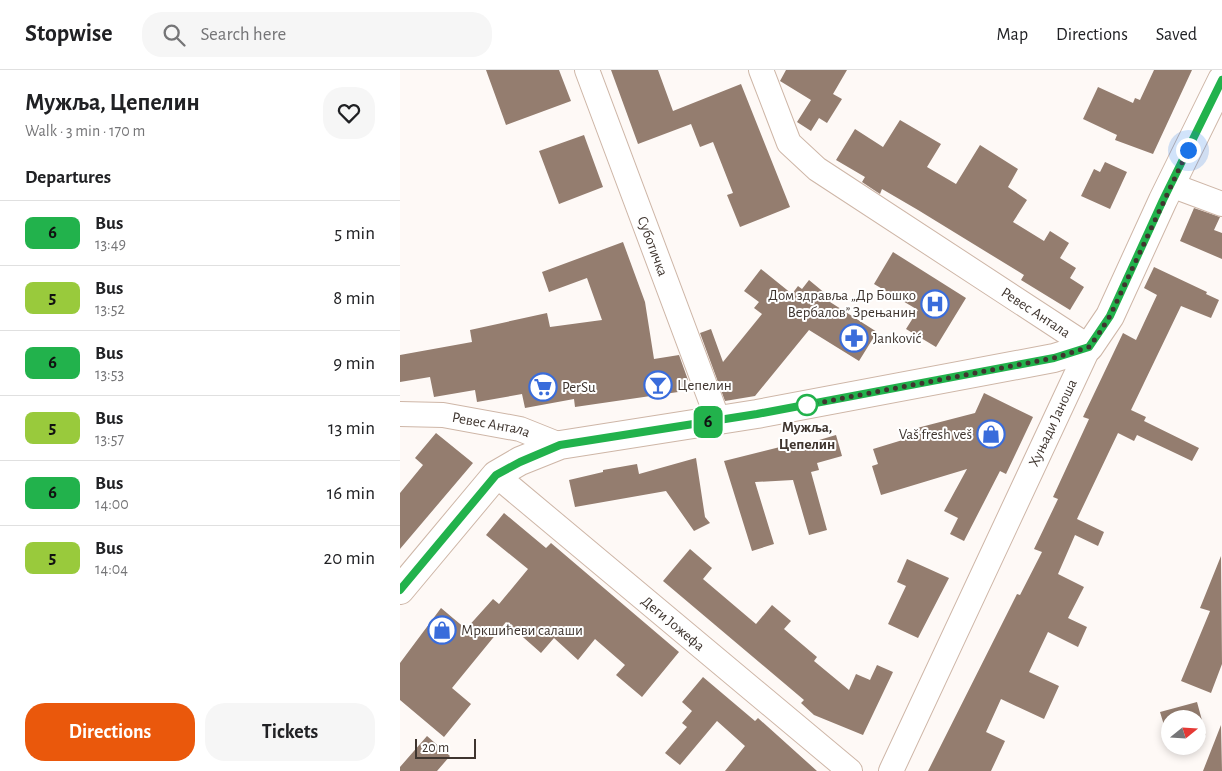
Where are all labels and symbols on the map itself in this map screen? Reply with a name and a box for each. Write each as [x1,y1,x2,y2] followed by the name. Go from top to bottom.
[1176,138,1201,163] your location
[635,214,671,278] street label: Суботичка
[999,284,1073,340] street label: Ревес Антала
[768,288,916,320] place label: Дом здравља „Др Бошко Вербалов” Зрењанин
[920,289,950,319] hospital icon: Дом здравља „Др Бошко Вербалов” Зрењанин
[839,323,869,353] pharmacy icon: Janković
[873,331,922,346] place label: Janković
[643,370,673,400] bar icon: Цепелин
[528,372,558,402] supermarket icon: PerSu
[1026,377,1080,469] street label: Хуњади Јаноша
[677,378,732,393] place label: Цепелин
[562,380,596,395] place label: PerSu
[796,394,818,416] marker: Мужља, Цепелин
[692,406,724,438] line badge: 6
[451,409,533,440] street label: Ревес Антала
[976,419,1006,449] shop icon: Vaš fresh veš
[779,420,835,452] place label: Мужља, Цепелин
[899,427,972,442] place label: Vaš fresh veš
[639,593,708,654] street label: Деги Јожефа
[427,615,457,645] shop icon: Мркшићеви салаши
[461,623,583,638] place label: Мркшићеви салаши
[1161,710,1206,755] north arrow
[415,736,476,759] scale bar

